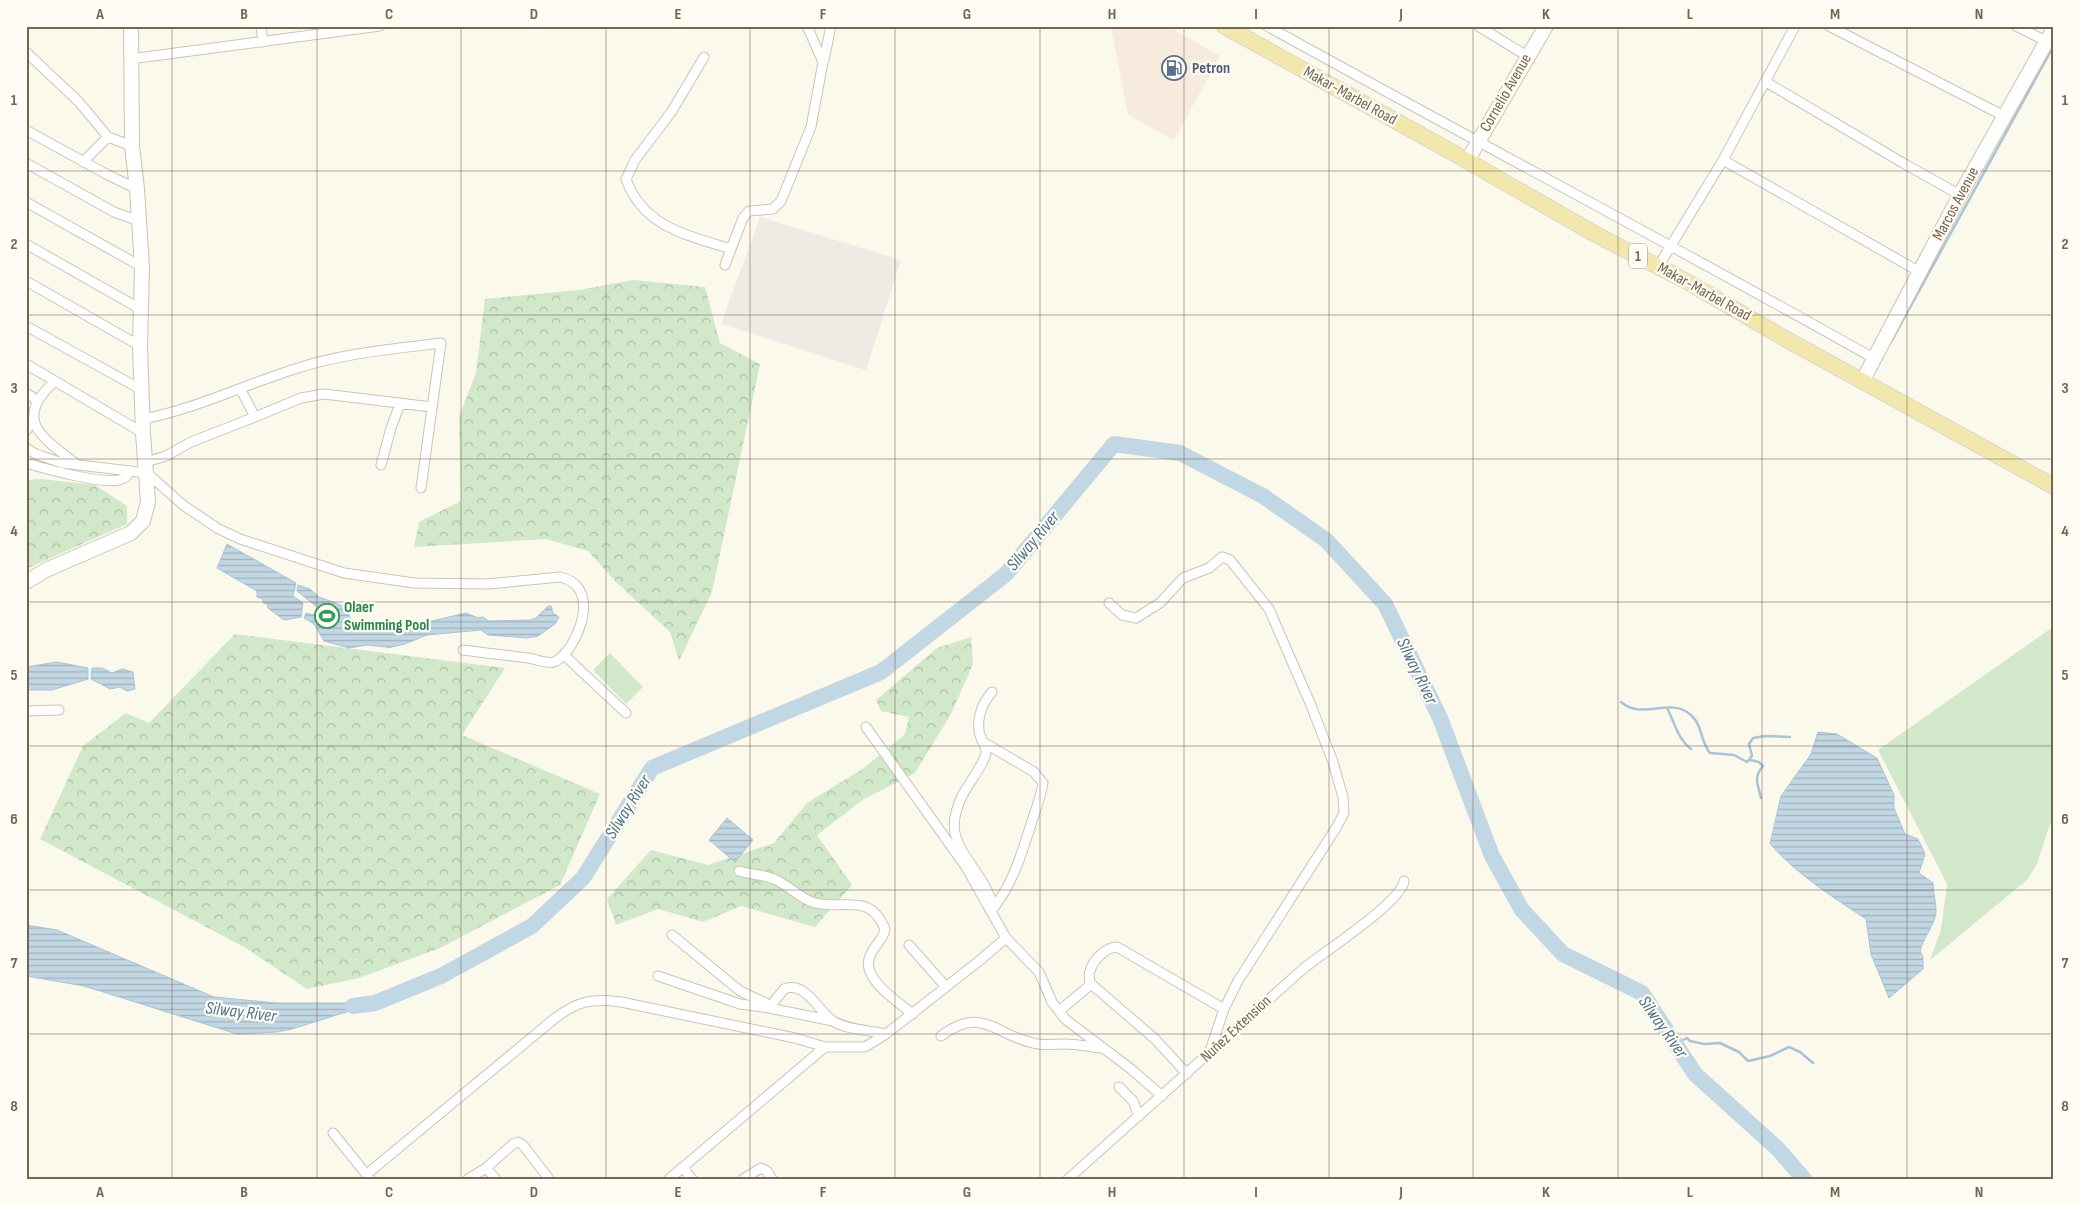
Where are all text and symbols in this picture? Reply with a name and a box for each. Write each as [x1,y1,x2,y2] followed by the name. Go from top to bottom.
[95,5,104,24] text: A
[240,5,248,24] text: B
[385,5,393,24] text: C
[530,5,538,24] text: D
[675,5,682,24] text: E
[820,5,827,24] text: F
[963,5,971,24] text: G
[1108,5,1116,24] text: H
[1254,5,1258,24] text: I
[1398,5,1403,24] text: J
[1542,5,1550,24] text: K
[1687,5,1694,24] text: L
[1830,5,1840,24] text: M
[1975,5,1983,24] text: N
[1476,51,1536,135] street label: Cornelio Avenue
[1161,55,1187,81] fuel station icon: Petron
[1192,59,1230,78] place label: Petron
[1300,63,1400,129] street label: Makar-Marbel Road
[11,91,18,110] text: 1
[2062,91,2069,110] text: 1
[1929,164,1983,244] street label: Marcos Avenue
[10,235,18,254] text: 2
[2061,235,2069,254] text: 2
[1629,244,1647,268] road number: 1
[1654,259,1754,325] street label: Makar-Marbel Road
[10,379,18,398] text: 3
[2061,379,2069,398] text: 3
[1002,506,1064,575] water label: Silway River
[10,522,18,541] text: 4
[2061,522,2069,541] text: 4
[344,598,429,635] place label: Olaer Swimming Pool
[314,603,340,629] sports icon: Olaer Swimming Pool
[1392,634,1442,708] water label: Silway River
[10,666,18,685] text: 5
[2061,666,2069,685] text: 5
[600,771,656,843] water label: Silway River
[10,810,18,829] text: 6
[2061,810,2069,829] text: 6
[11,954,18,973] text: 7
[2062,954,2069,973] text: 7
[1197,992,1275,1066] street label: Nuñez Extension
[1634,992,1693,1063] water label: Silway River
[204,997,278,1027] water label: Silway River
[10,1097,18,1116] text: 8
[2061,1097,2069,1116] text: 8
[95,1183,104,1202] text: A
[240,1183,248,1202] text: B
[385,1183,393,1202] text: C
[530,1183,538,1202] text: D
[675,1183,682,1202] text: E
[820,1183,827,1202] text: F
[963,1183,971,1202] text: G
[1108,1183,1116,1202] text: H
[1254,1183,1258,1202] text: I
[1398,1183,1403,1202] text: J
[1542,1183,1550,1202] text: K
[1687,1183,1694,1202] text: L
[1830,1183,1840,1202] text: M
[1975,1183,1983,1202] text: N

